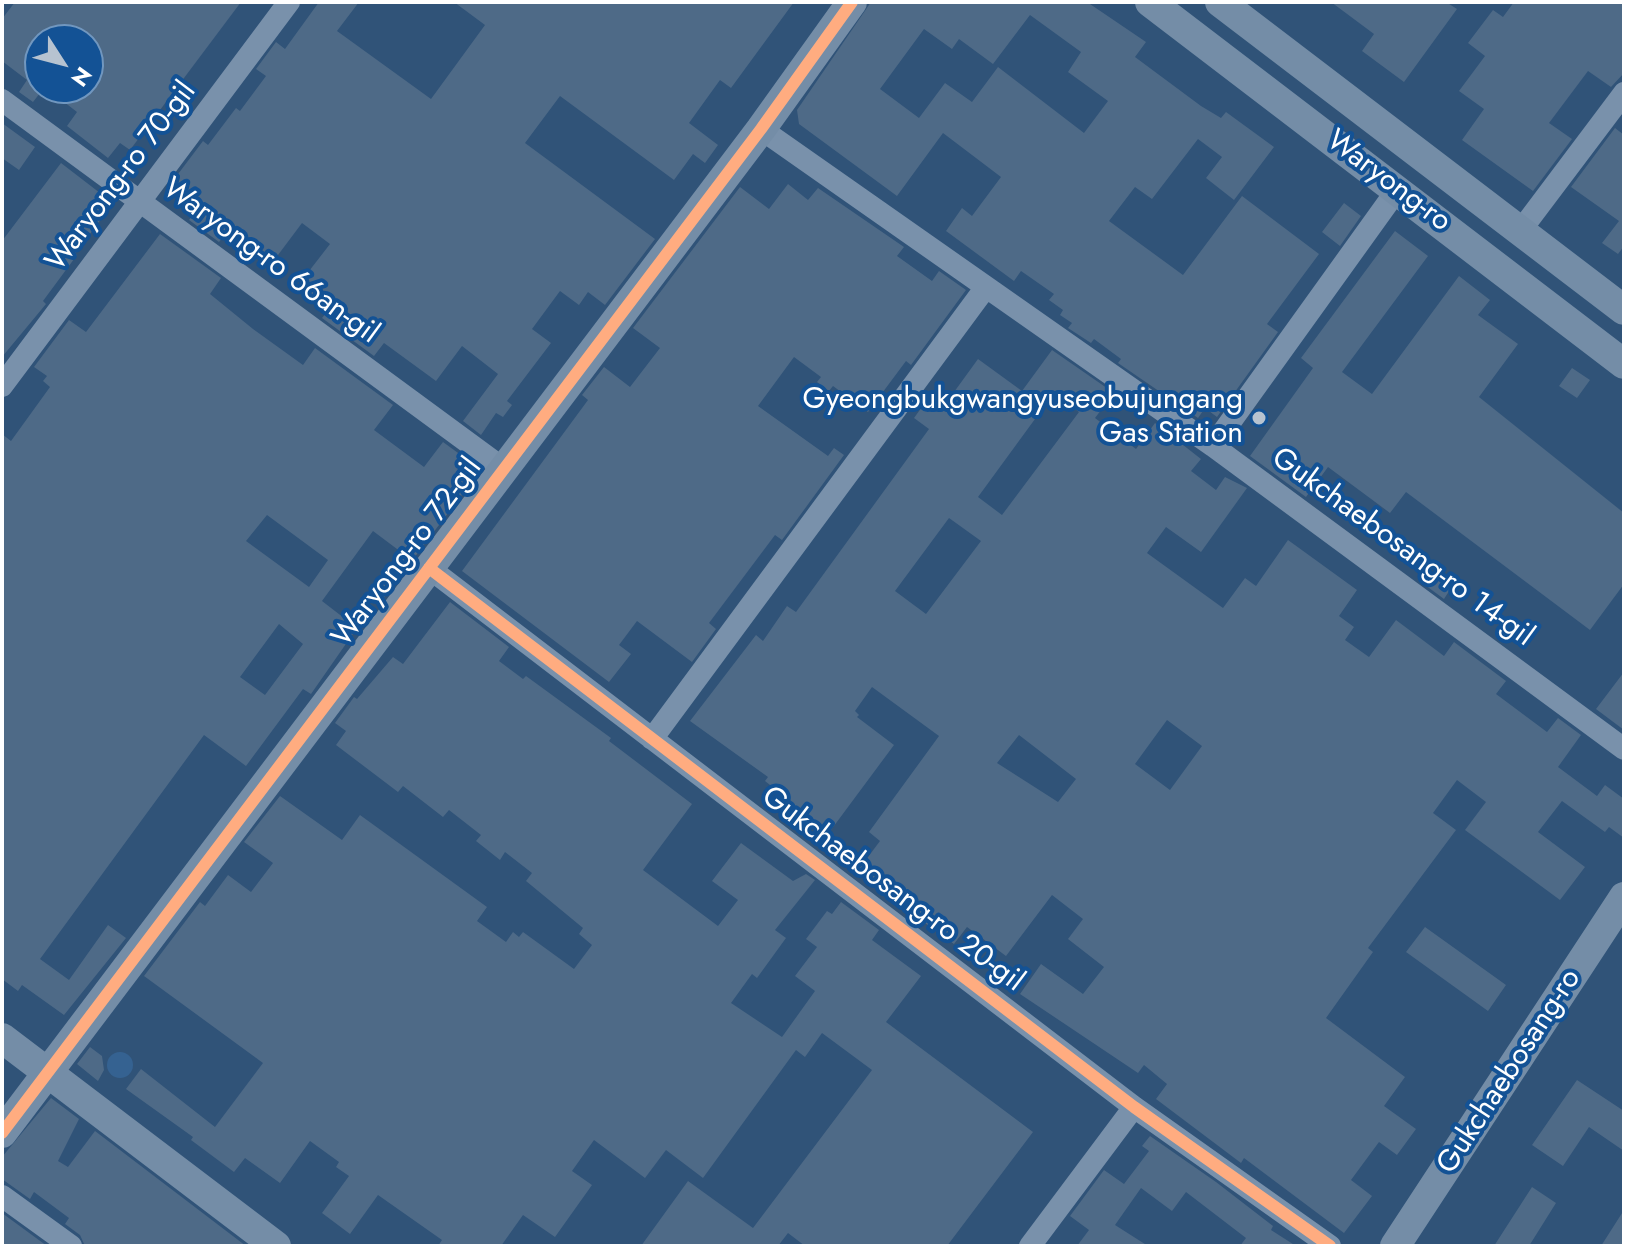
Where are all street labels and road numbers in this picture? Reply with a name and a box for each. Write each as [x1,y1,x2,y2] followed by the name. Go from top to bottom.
[39,75,205,279] street label: Waryong-ro 70-gil
[1319,123,1457,241] street label: Waryong-ro
[155,171,385,353] street label: Waryong-ro 66an-gil
[1264,441,1540,655] street label: Gukchaebosang-ro 14-gil
[325,452,491,654] street label: Waryong-ro 72-gil
[754,780,1030,1000] street label: Gukchaebosang-ro 20-gil
[1430,963,1590,1181] street label: Gukchaebosang-ro

